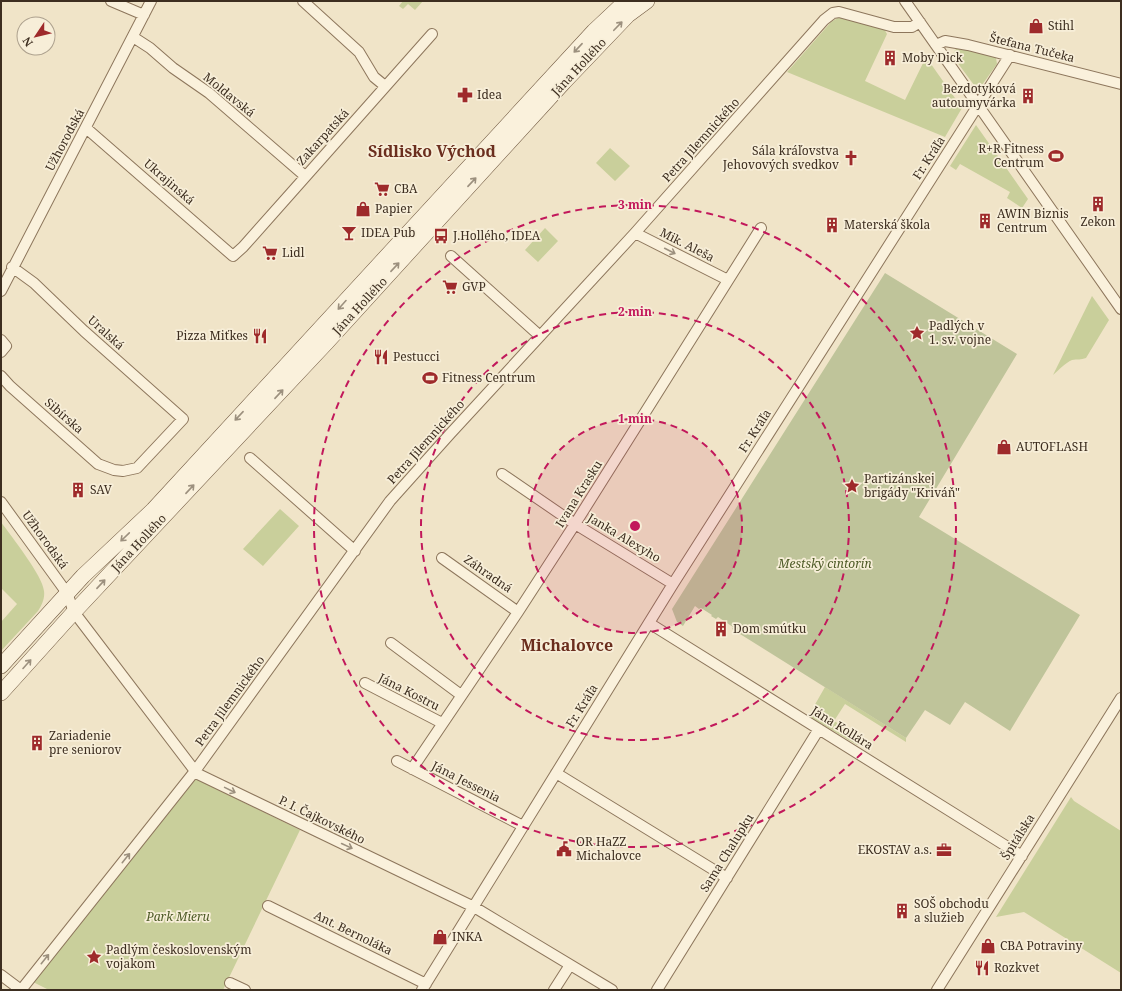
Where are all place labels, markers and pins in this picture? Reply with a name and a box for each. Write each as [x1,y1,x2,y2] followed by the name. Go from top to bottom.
[1027,17,1045,35] shop icon: Stihl
[1048,17,1074,34] place label: Stihl
[881,49,899,67] building icon: Moby Dick
[902,49,964,66] place label: Moby Dick
[932,80,1016,111] place label: Bezdotyková autoumyvárka
[456,86,474,104] pharmacy icon: Idea
[477,86,502,103] place label: Idea
[1019,87,1037,105] building icon: Bezdotyková autoumyvárka
[978,140,1044,171] place label: R+R Fitness Centrum
[722,142,839,173] place label: Sála kráľovstva Jehovových svedkov
[1047,147,1065,165] sports icon: R+R Fitness Centrum
[842,149,860,167] church icon: Sála kráľovstva Jehovových svedkov
[373,180,391,198] supermarket icon: CBA
[394,180,418,197] place label: CBA
[1089,195,1107,213] building icon: Zekon
[354,200,372,218] shop icon: Papier
[375,200,413,217] place label: Papier
[997,205,1069,236] place label: AWIN Biznis Centrum
[976,212,994,230] building icon: AWIN Biznis Centrum
[1081,213,1116,230] place label: Zekon
[823,216,841,234] building icon: Materská škola
[844,216,930,233] place label: Materská škola
[340,224,358,242] bar icon: IDEA Pub
[361,224,415,241] place label: IDEA Pub
[432,227,450,245] bus stop icon: J.Hollého, IDEA
[452,227,541,244] place label: J.Hollého, IDEA
[261,244,279,262] supermarket icon: Lidl
[282,244,305,261] place label: Lidl
[441,278,459,296] supermarket icon: GVP
[462,278,486,295] place label: GVP
[929,317,991,348] place label: Padlých v 1. sv. vojne
[908,324,926,342] place icon: Padlých v 1. sv. vojne
[176,327,248,344] place label: Pizza Miťkes
[251,327,269,345] restaurant icon: Pizza Miťkes
[372,348,390,366] restaurant icon: Pestucci
[393,348,440,365] place label: Pestucci
[421,369,439,387] sports icon: Fitness Centrum
[442,369,536,386] place label: Fitness Centrum
[995,438,1013,456] shop icon: AUTOFLASH
[1016,438,1088,455] place label: AUTOFLASH
[864,470,960,501] place label: Partizánskej brigády "Kriváň"
[843,477,861,495] place icon: Partizánskej brigády "Kriváň"
[69,481,87,499] building icon: SAV
[90,481,113,498] place label: SAV
[628,519,642,533] centre of rings
[712,620,730,638] building icon: Dom smútku
[733,620,807,637] place label: Dom smútku
[49,727,121,758] place label: Zariadenie pre seniorov
[28,734,46,752] building icon: Zariadenie pre seniorov
[576,833,641,864] place label: OR HaZZ Michalovce
[555,840,573,858] public building icon: OR HaZZ Michalovce
[858,841,932,858] place label: EKOSTAV a.s.
[935,841,953,859] office icon: EKOSTAV a.s.
[914,895,989,926] place label: SOŠ obchodu a služieb
[893,902,911,920] building icon: SOŠ obchodu a služieb
[431,928,449,946] shop icon: INKA
[452,928,483,945] place label: INKA
[979,937,997,955] shop icon: CBA Potraviny
[1000,937,1082,954] place label: CBA Potraviny
[106,941,252,972] place label: Padlým československým vojakom
[85,948,103,966] place icon: Padlým československým vojakom
[973,959,991,977] restaurant icon: Rozkvet
[994,959,1040,976] place label: Rozkvet

